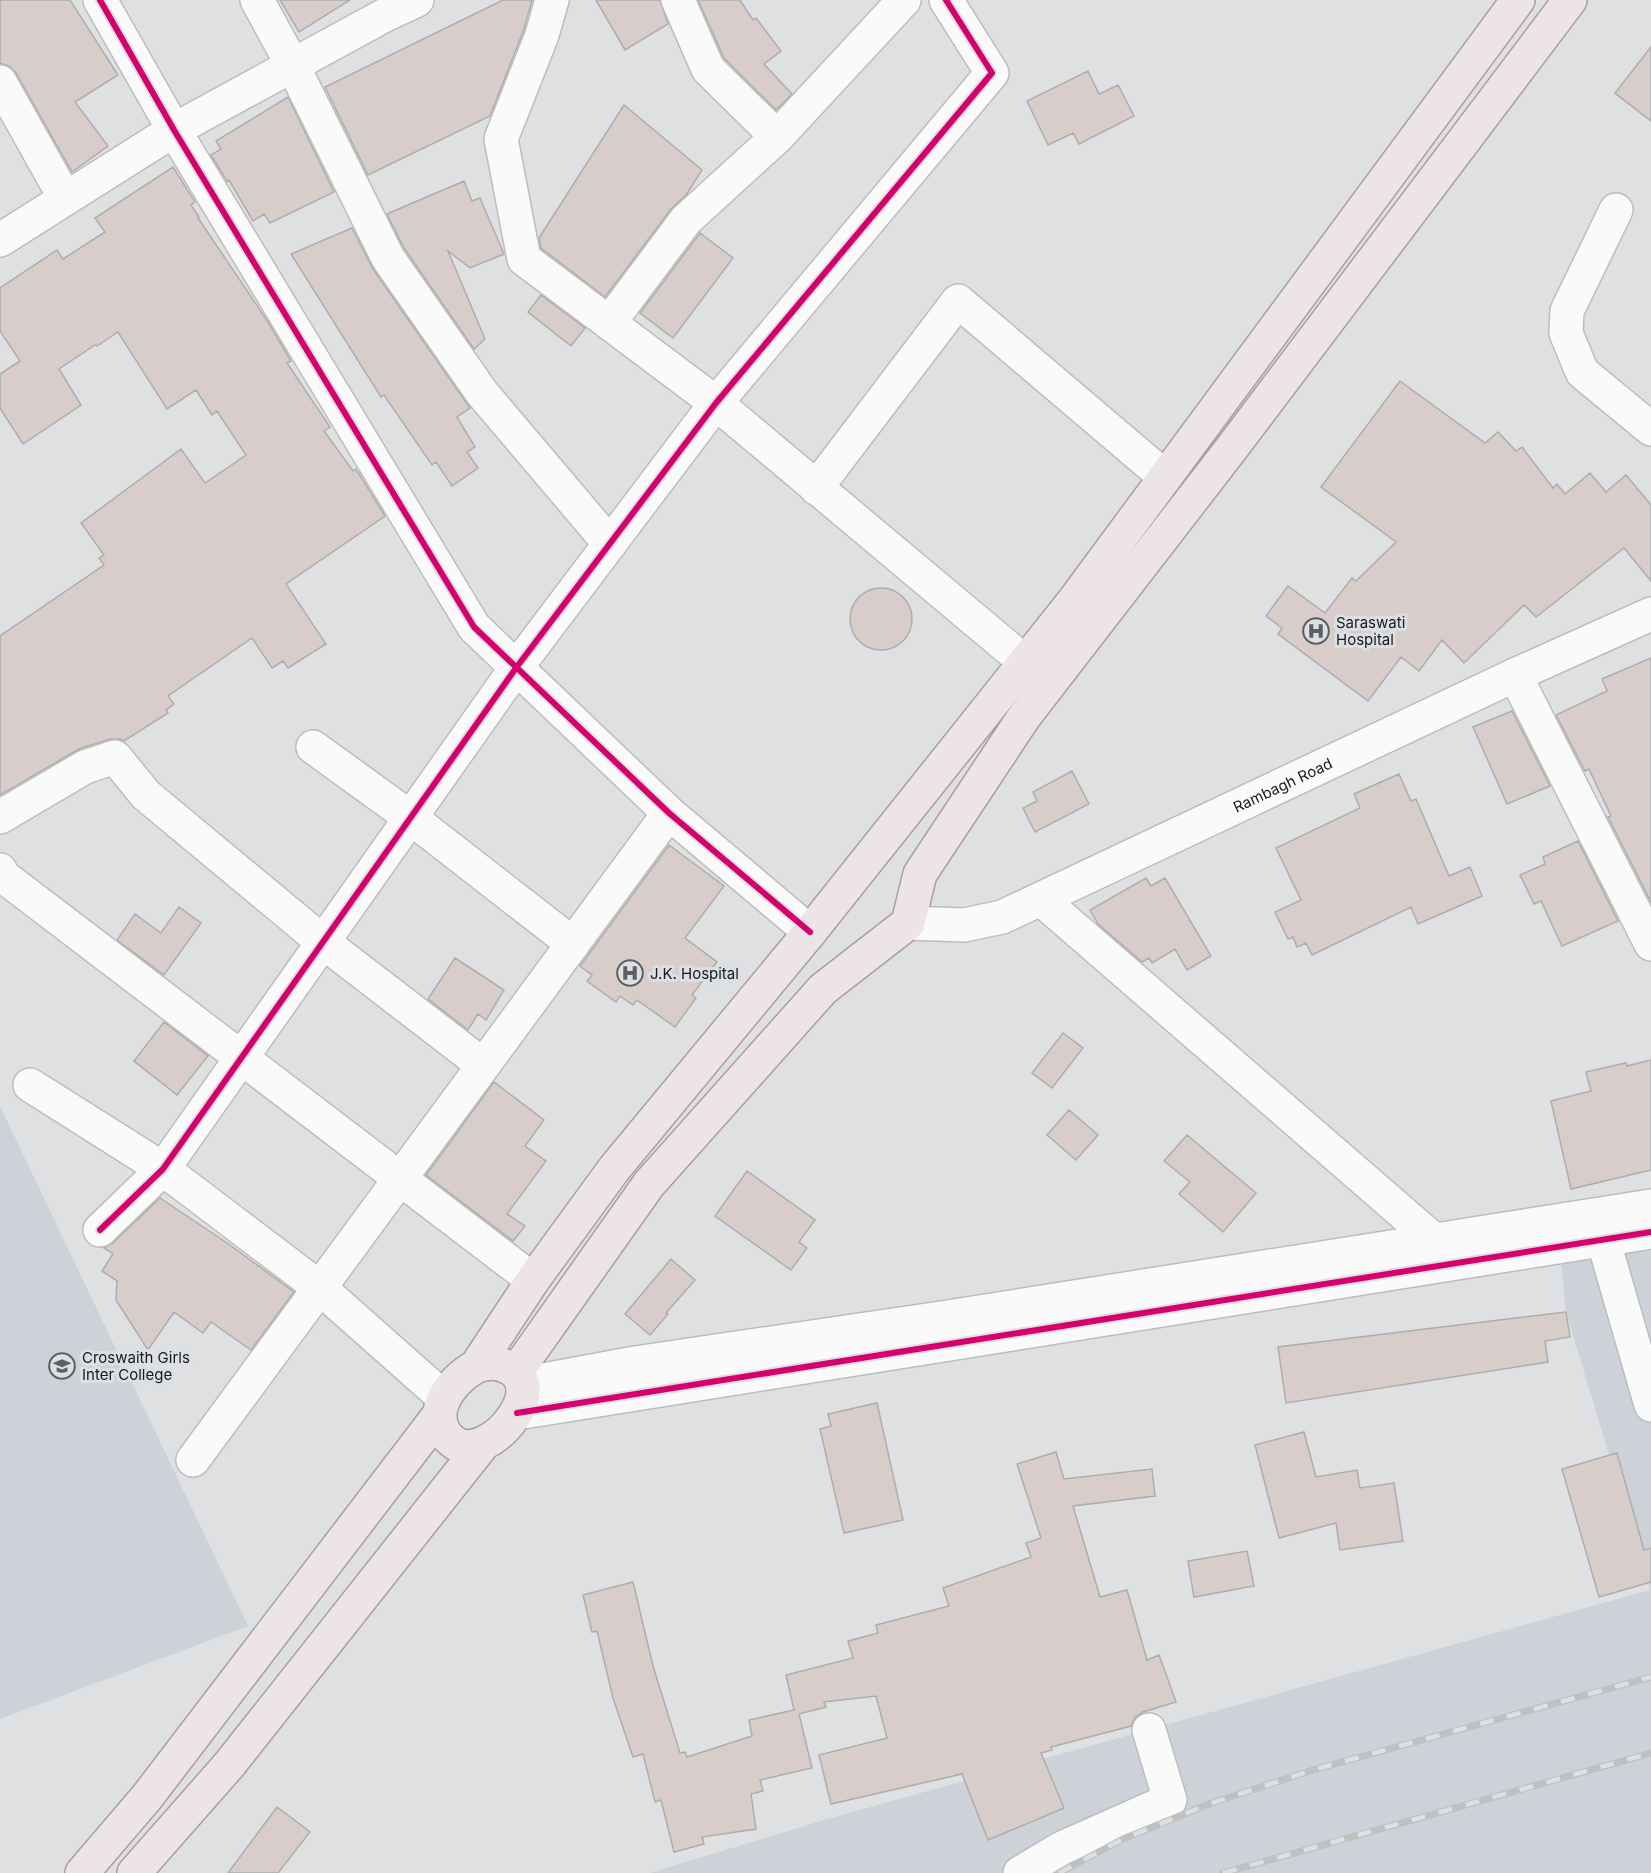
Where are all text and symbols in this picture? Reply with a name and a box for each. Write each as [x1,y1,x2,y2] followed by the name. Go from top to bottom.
[1336,613,1405,649] place label: Saraswati Hospital
[1301,616,1331,646] hospital icon: Saraswati Hospital
[1230,753,1335,816] street label: Rambagh Road
[615,958,645,988] hospital icon: J.K. Hospital
[650,964,739,983] place label: J.K. Hospital
[82,1348,190,1384] place label: Croswaith Girls Inter College
[47,1351,77,1381] school or university icon: Croswaith Girls Inter College

